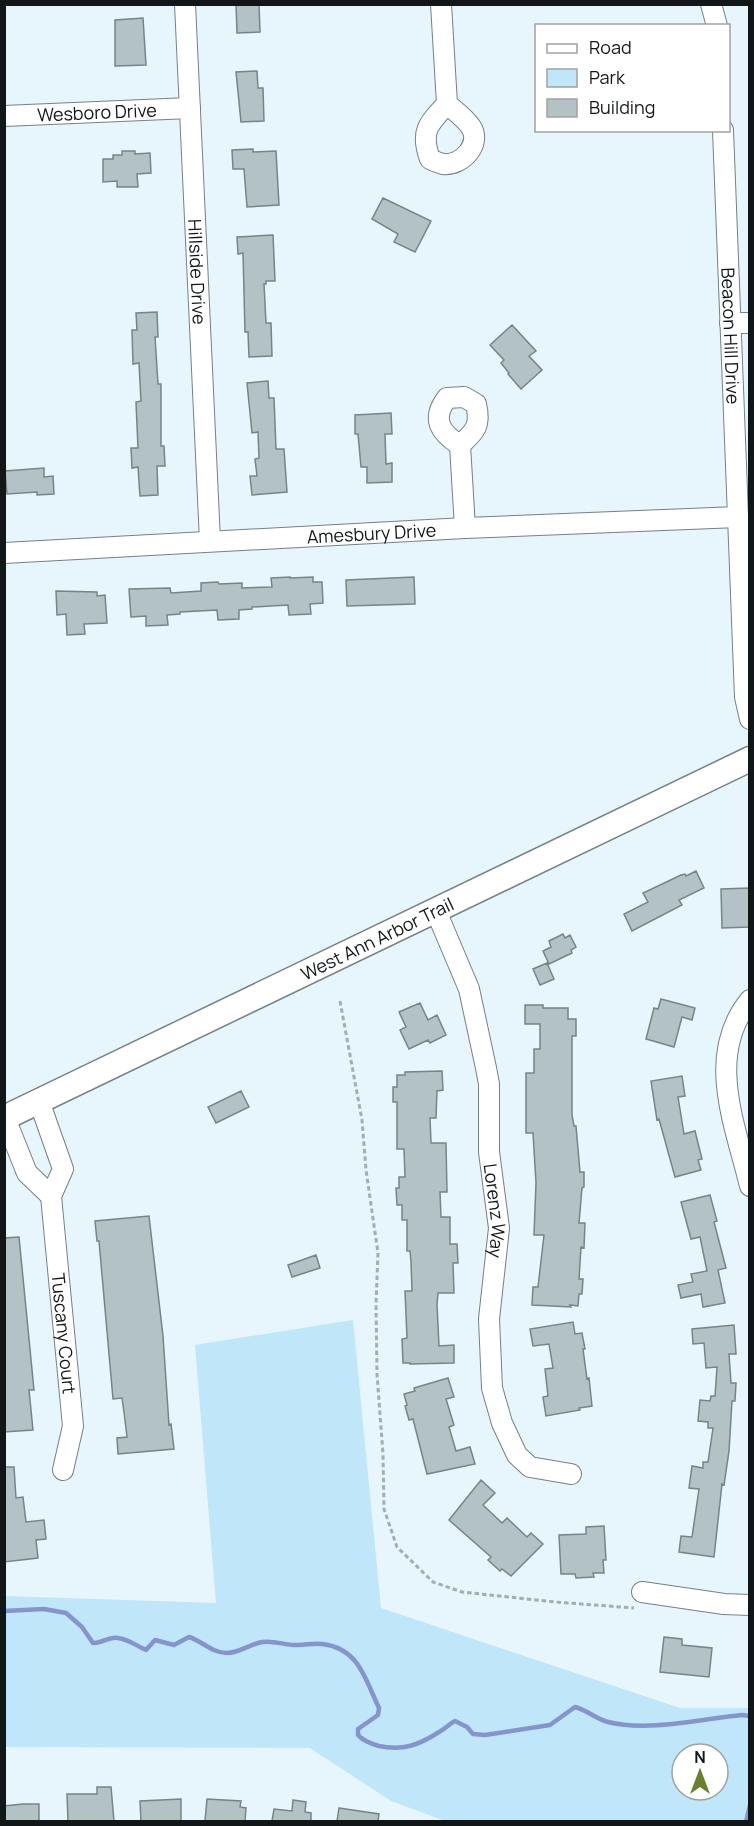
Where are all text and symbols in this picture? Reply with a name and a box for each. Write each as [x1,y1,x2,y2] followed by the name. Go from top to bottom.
[535,24,730,132] legend
[589,35,632,59] text: Road
[589,65,626,89] text: Park
[589,95,655,119] text: Building
[37,97,157,127] street label: Wesboro Drive
[183,218,212,325] street label: Hillside Drive
[716,267,746,405] street label: Beacon Hill Drive
[306,518,437,549] street label: Amesbury Drive
[297,892,457,985] street label: West Ann Arbor Trail
[479,1162,511,1260] street label: Lorenz Way
[46,1272,82,1395] street label: Tuscany Court
[670,1742,730,1802] north arrow
[694,1746,706,1768] text: N

